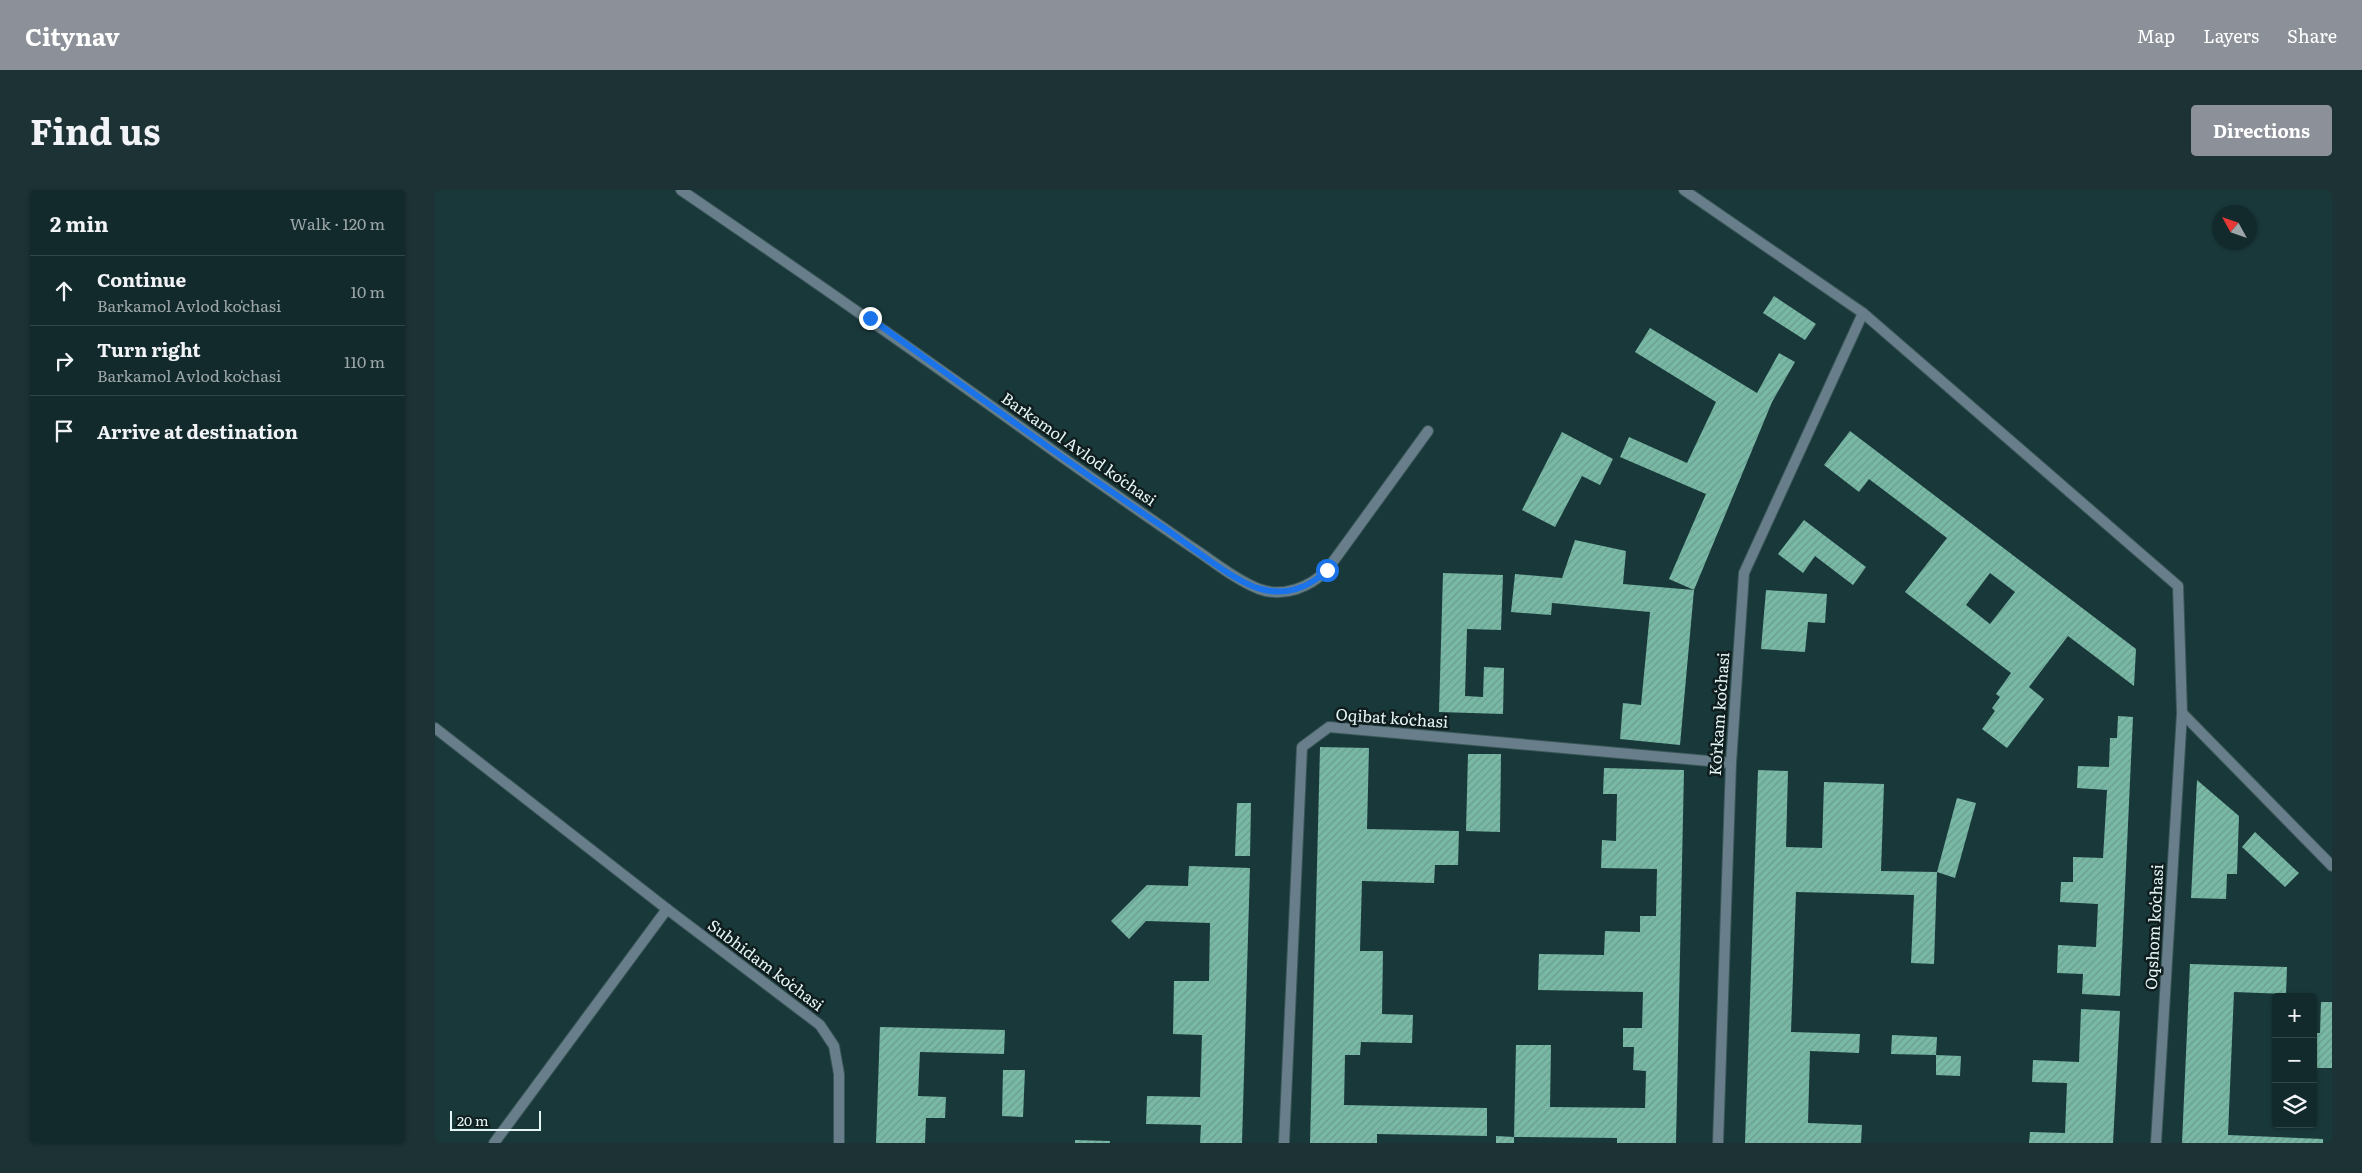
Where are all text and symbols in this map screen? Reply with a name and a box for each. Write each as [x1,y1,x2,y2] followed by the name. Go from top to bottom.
[25,18,120,53] text: Citynav
[2137,22,2175,49] text: Map
[2203,22,2259,49] text: Layers
[2287,22,2337,49] text: Share
[30,104,160,156] text: Find us
[2191,105,2332,156] button: Directions
[2212,205,2257,250] north arrow
[50,207,109,238] text: 2 min
[290,211,385,235] text: Walk · 120 m
[97,265,186,293] text: Continue
[50,277,78,305] icon: ahead
[351,279,385,303] text: 10 m
[97,293,281,317] text: Barkamol Аvlod koʻchasi
[859,307,882,330] route end
[97,335,201,363] text: Turn right
[50,347,78,375] icon: right
[344,349,385,373] text: 110 m
[97,363,281,387] text: Barkamol Аvlod koʻchasi
[997,385,1162,511] street label: Barkamol Аvlod koʻchasi
[50,417,78,445] icon: arrive
[97,417,298,445] text: Arrive at destination
[1316,559,1339,582] route start
[1702,651,1734,776] street label: Koʻrkam koʻchasi
[1335,701,1449,733] street label: Oqibat koʻchasi
[2138,864,2168,990] street label: Oqshom koʻchasi
[703,912,830,1016] street label: Subhidam koʻchasi
[2272,993,2317,1128] map controls
[2272,993,2317,1038] button: +
[2272,1038,2317,1083] button: −
[2272,1083,2317,1128] button: layers
[450,1108,541,1131] scale bar
[457,1110,489,1130] text: 20 m

